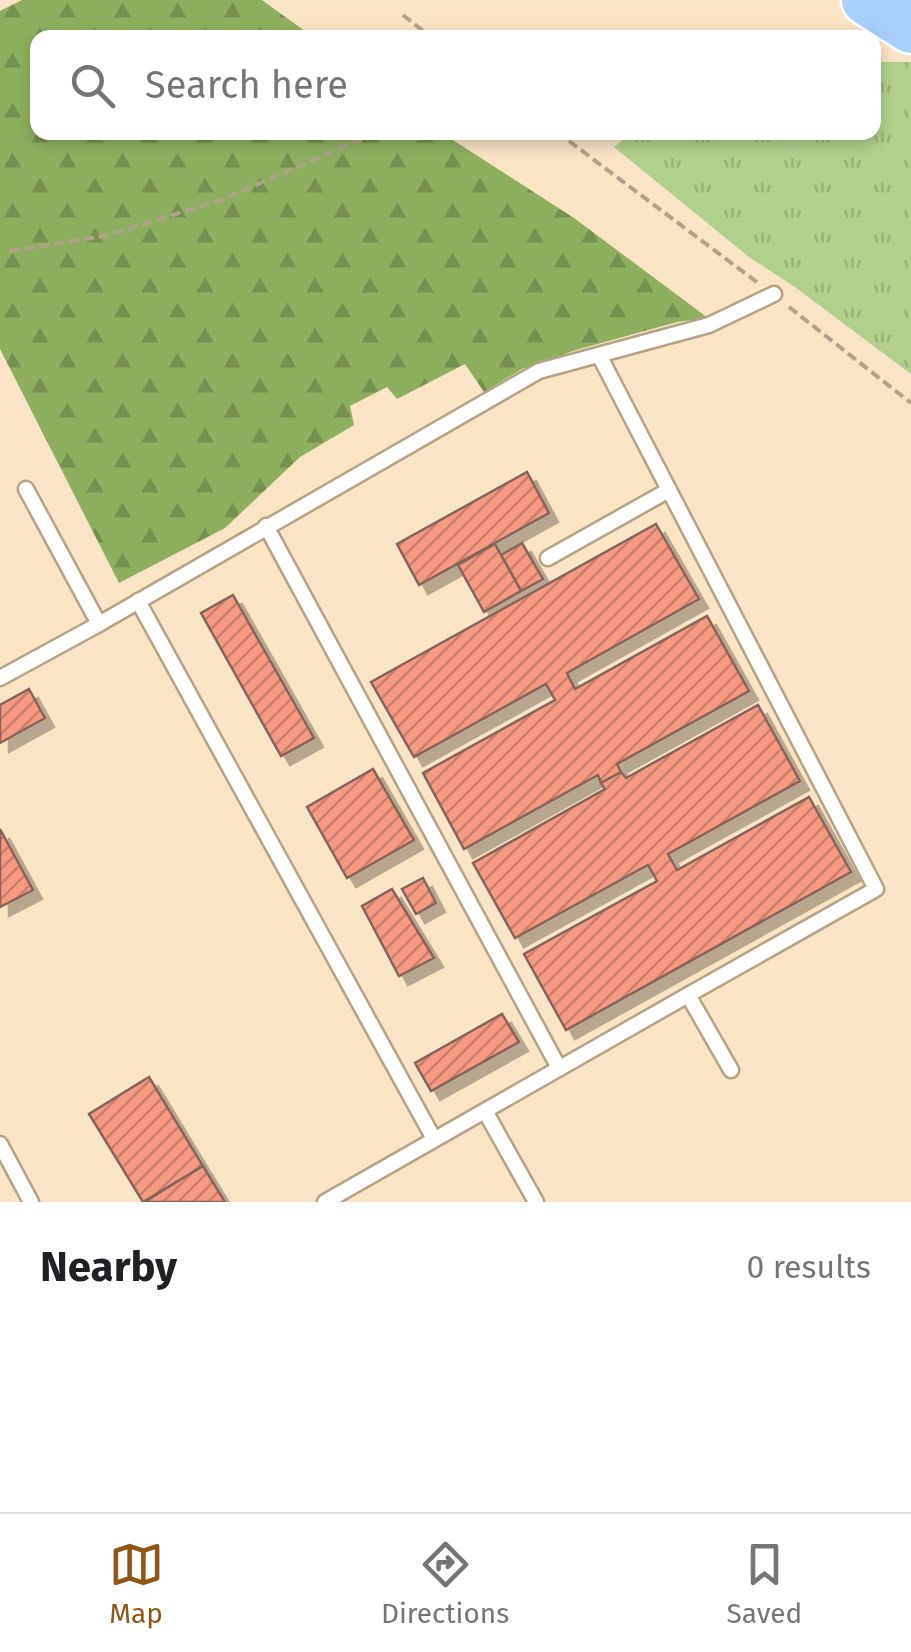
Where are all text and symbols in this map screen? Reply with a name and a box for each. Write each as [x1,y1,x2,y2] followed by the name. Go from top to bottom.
[30,30,881,140] search box
[65,58,120,113] icon: search
[145,62,348,108] text: Search here
[40,1242,177,1292] text: Nearby
[746,1248,871,1286] text: 0 results
[109,1537,164,1630] tab: Map
[381,1537,509,1630] tab: Directions
[727,1537,802,1630] tab: Saved

